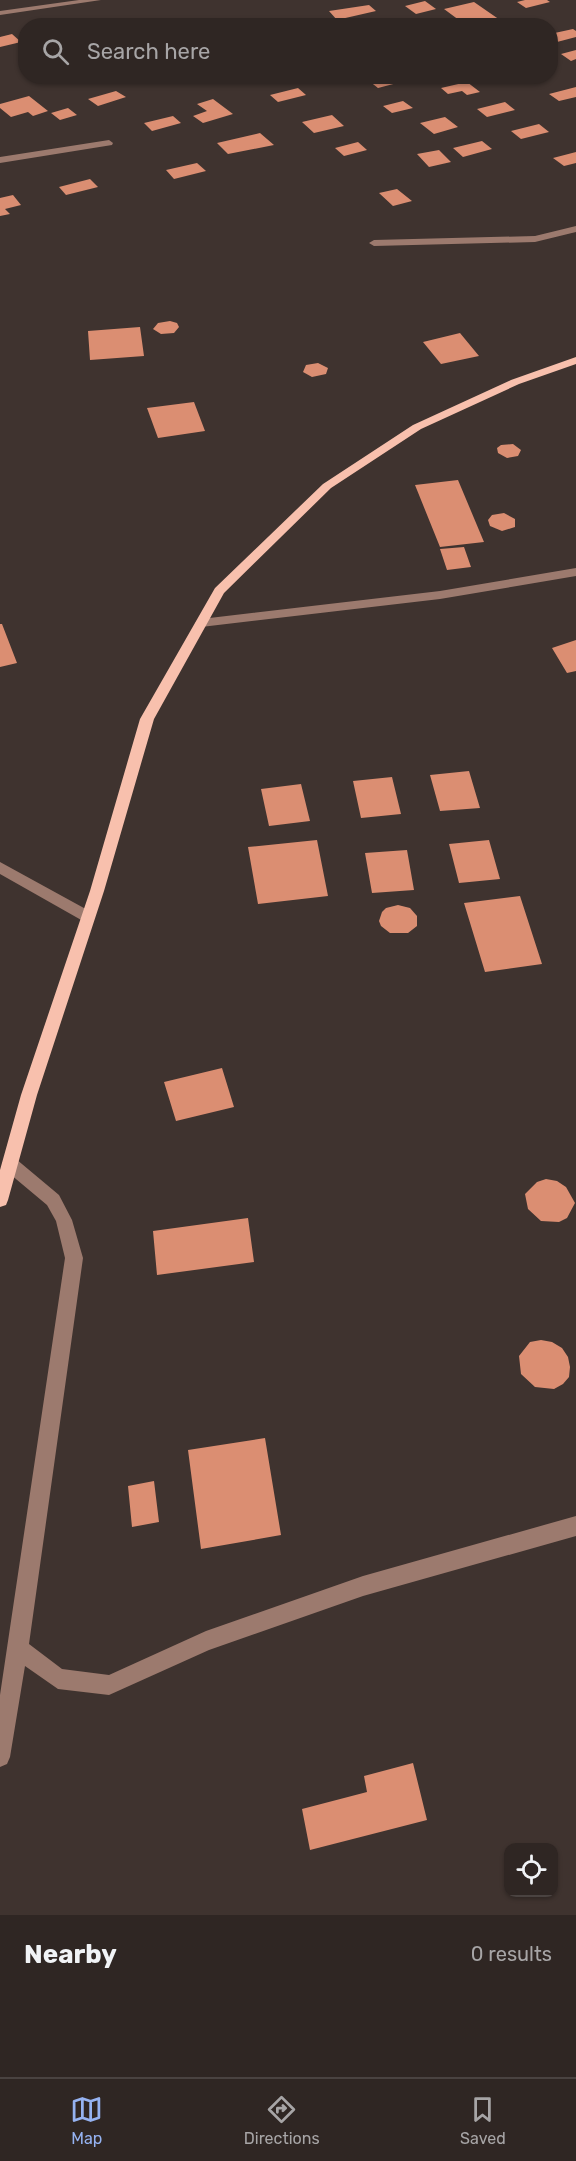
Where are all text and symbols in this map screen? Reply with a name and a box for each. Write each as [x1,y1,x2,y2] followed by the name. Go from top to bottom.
[18,18,558,84] search box
[39,35,72,68] icon: search
[87,38,210,65] text: Search here
[504,1843,558,1897] map controls
[504,1843,558,1897] button: locate
[24,1939,117,1970] text: Nearby
[471,1942,552,1966] text: 0 results
[70,2093,103,2148] tab: Map
[244,2093,320,2148] tab: Directions
[460,2093,506,2148] tab: Saved

